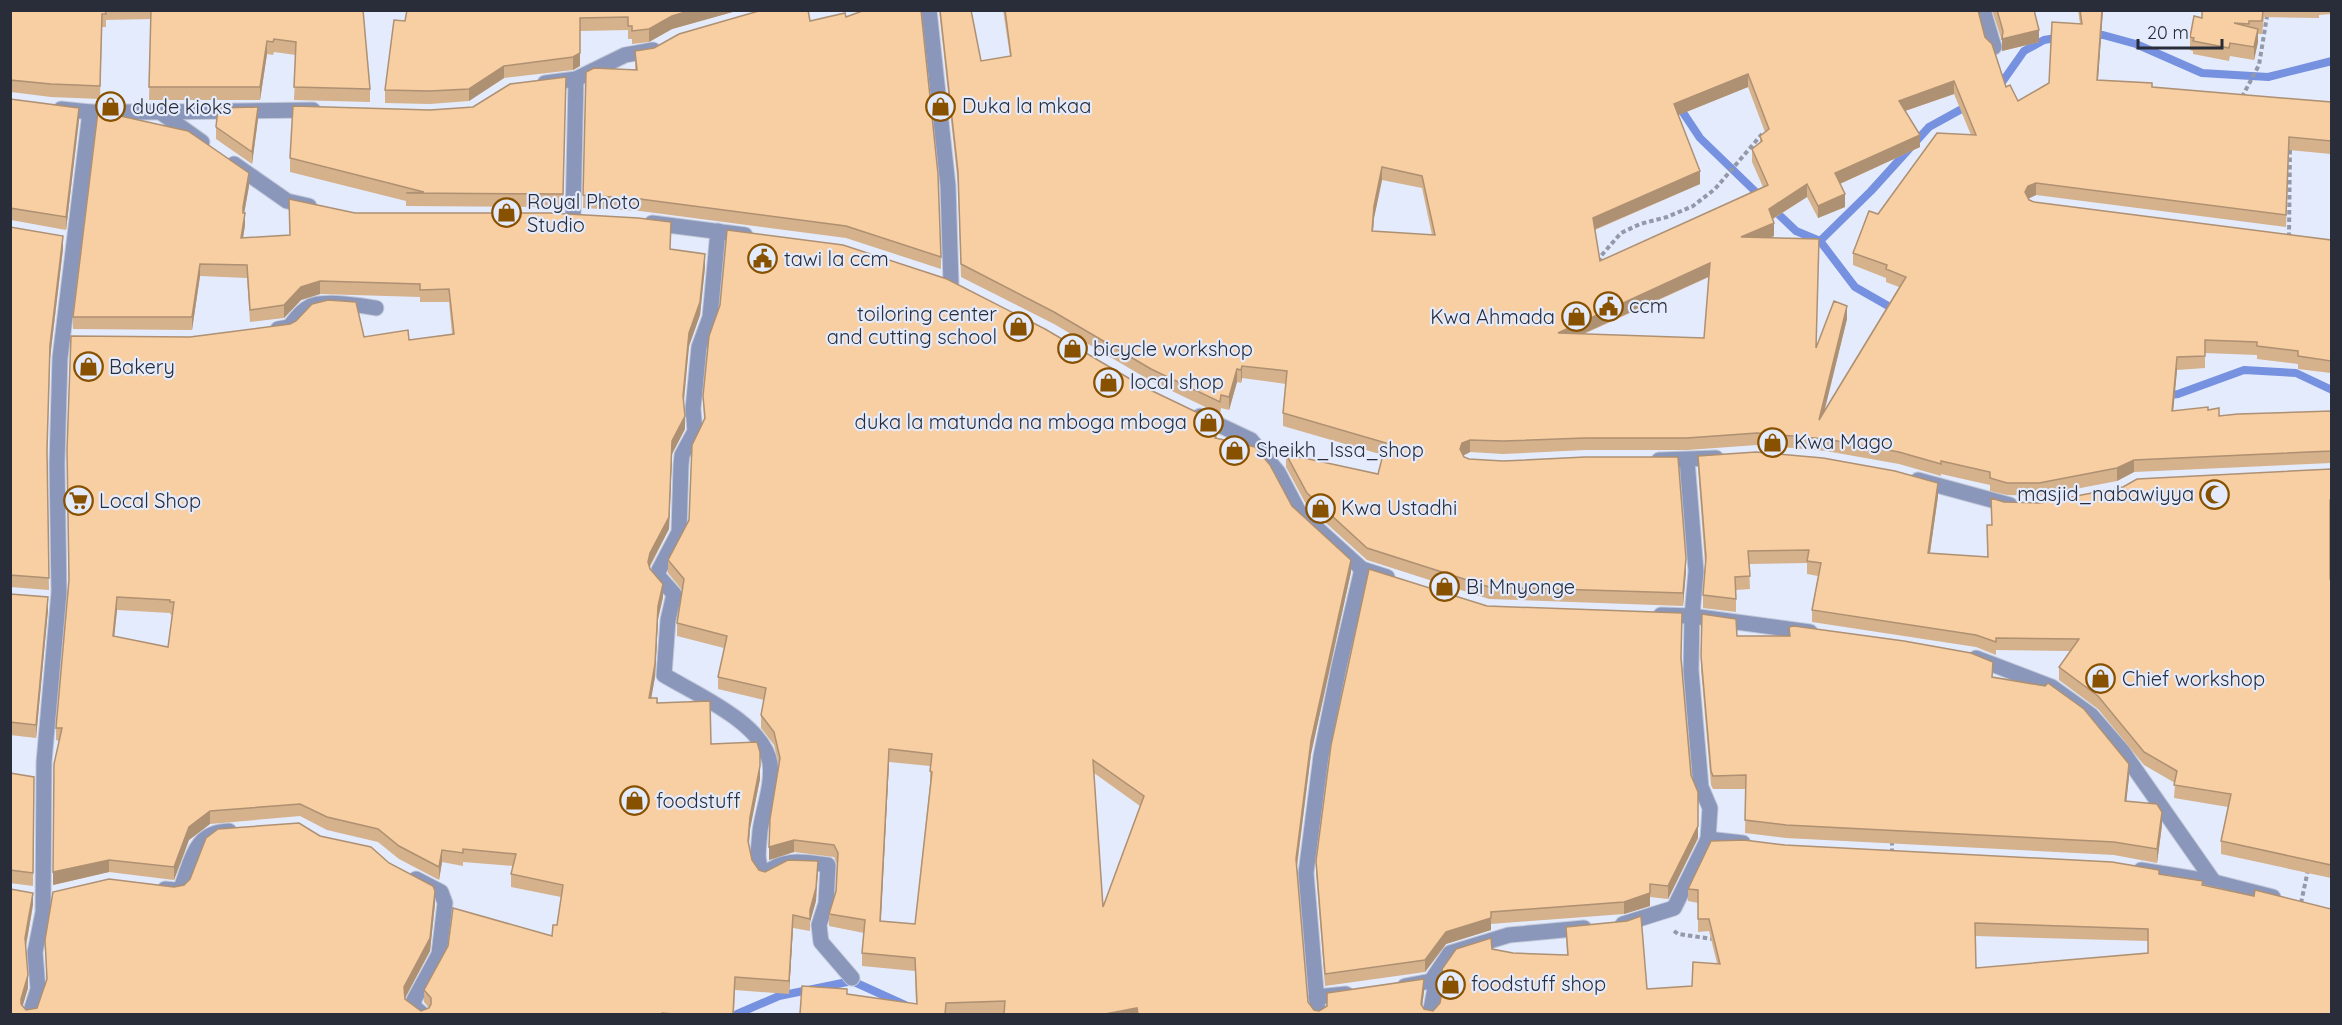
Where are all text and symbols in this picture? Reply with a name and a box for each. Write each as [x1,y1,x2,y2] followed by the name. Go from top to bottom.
[2138,12,2222,50] scale bar
[2147,21,2189,44] text: 20 m
[925,90,957,122] shop icon: Duka la mkaa
[95,91,127,123] shop icon: dude kioks
[962,93,1091,118] place label: Duka la mkaa
[132,94,232,119] place label: dude kioks
[527,189,640,237] place label: Royal Photo Studio
[490,197,522,229] shop icon: Royal Photo Studio
[747,243,779,275] public building icon: tawi la ccm
[784,246,889,271] place label: tawi la ccm
[1592,290,1624,322] public building icon: ccm
[1629,293,1668,318] place label: ccm
[827,301,997,349] place label: toiloring center and cutting school
[1560,301,1592,333] shop icon: Kwa Ahmada
[1430,304,1555,329] place label: Kwa Ahmada
[1002,310,1034,342] shop icon: toiloring center and cutting school
[1056,333,1088,365] shop icon: bicycle workshop
[1093,336,1253,361] place label: bicycle workshop
[72,351,104,383] shop icon: Bakery
[109,354,175,379] place label: Bakery
[1093,366,1125,398] shop icon: local shop
[1130,369,1224,394] place label: local shop
[1192,406,1224,438] shop icon: duka la matunda na mboga mboga
[855,409,1187,434] place label: duka la matunda na mboga mboga
[1757,426,1789,458] shop icon: Kwa Mago
[1794,429,1893,454] place label: Kwa Mago
[1219,434,1251,466] shop icon: Sheikh_Issa_shop
[1256,437,1424,462] place label: Sheikh_Issa_shop
[2199,478,2231,510] mosque icon: masjid_nabawiyya
[2017,481,2194,506] place label: masjid_nabawiyya
[62,485,94,517] supermarket icon: Local Shop
[99,488,201,513] place label: Local Shop
[1304,492,1336,524] shop icon: Kwa Ustadhi
[1341,495,1457,520] place label: Kwa Ustadhi
[1429,571,1461,603] shop icon: Bi Mnyonge
[1466,574,1575,599] place label: Bi Mnyonge
[2085,663,2117,695] shop icon: Chief workshop
[2122,666,2265,691] place label: Chief workshop
[619,785,651,817] shop icon: foodstuff
[656,788,741,813] place label: foodstuff
[1434,968,1466,1000] shop icon: foodstuff shop
[1471,971,1606,996] place label: foodstuff shop

